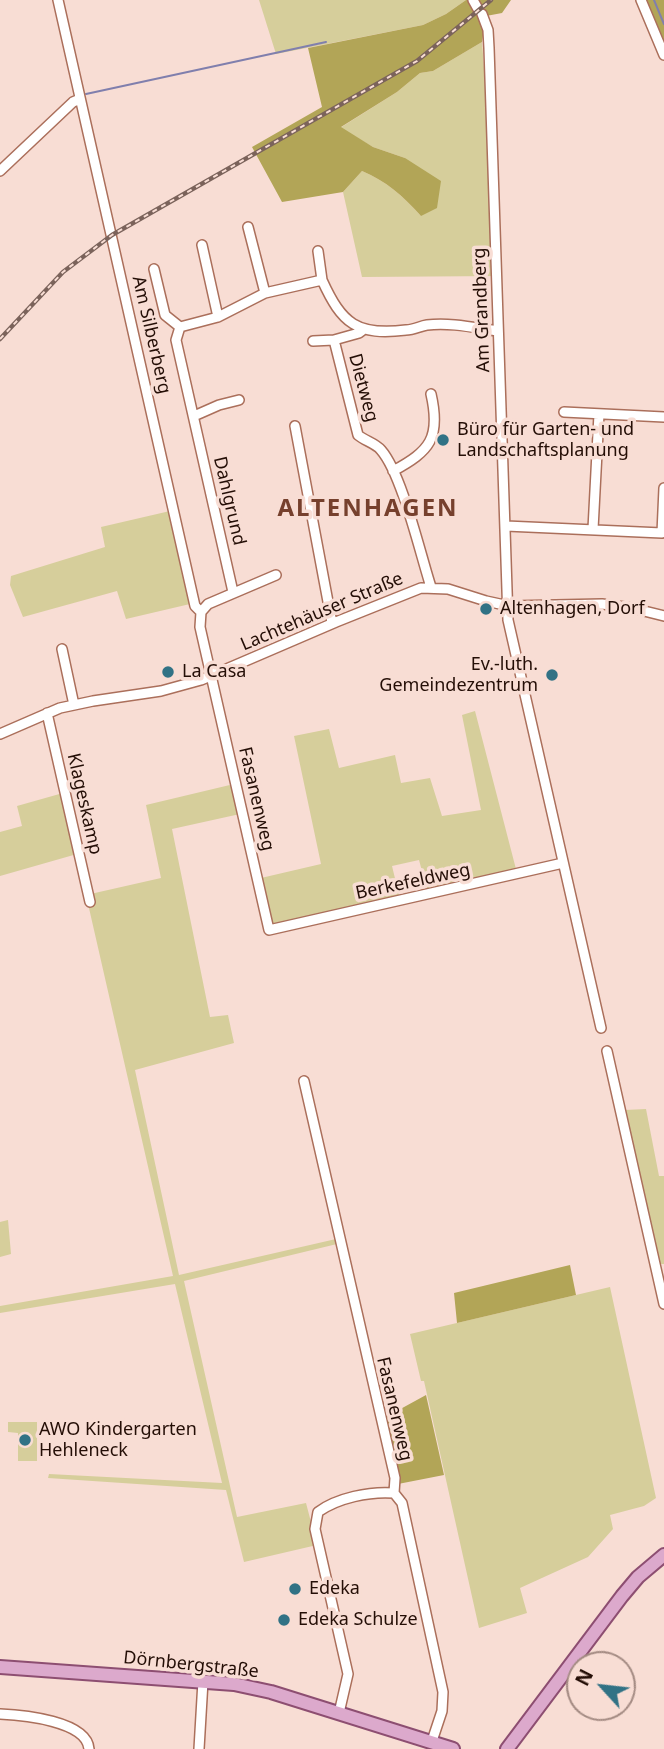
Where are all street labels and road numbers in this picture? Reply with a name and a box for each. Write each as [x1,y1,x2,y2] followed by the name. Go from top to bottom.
[469,247,495,373] street label: Am Grandberg
[127,274,175,396] street label: Am Silberberg
[344,351,382,425] street label: Dietweg
[208,454,250,548] street label: Dahlgrund
[238,568,406,656] street label: Lachtehäuser Straße
[234,745,278,853] street label: Fasanenweg
[62,751,106,857] street label: Klageskamp
[354,859,472,905] street label: Berkefeldweg
[372,1355,416,1463] street label: Fasanenweg
[122,1647,260,1683] street label: Dörnbergstraße

